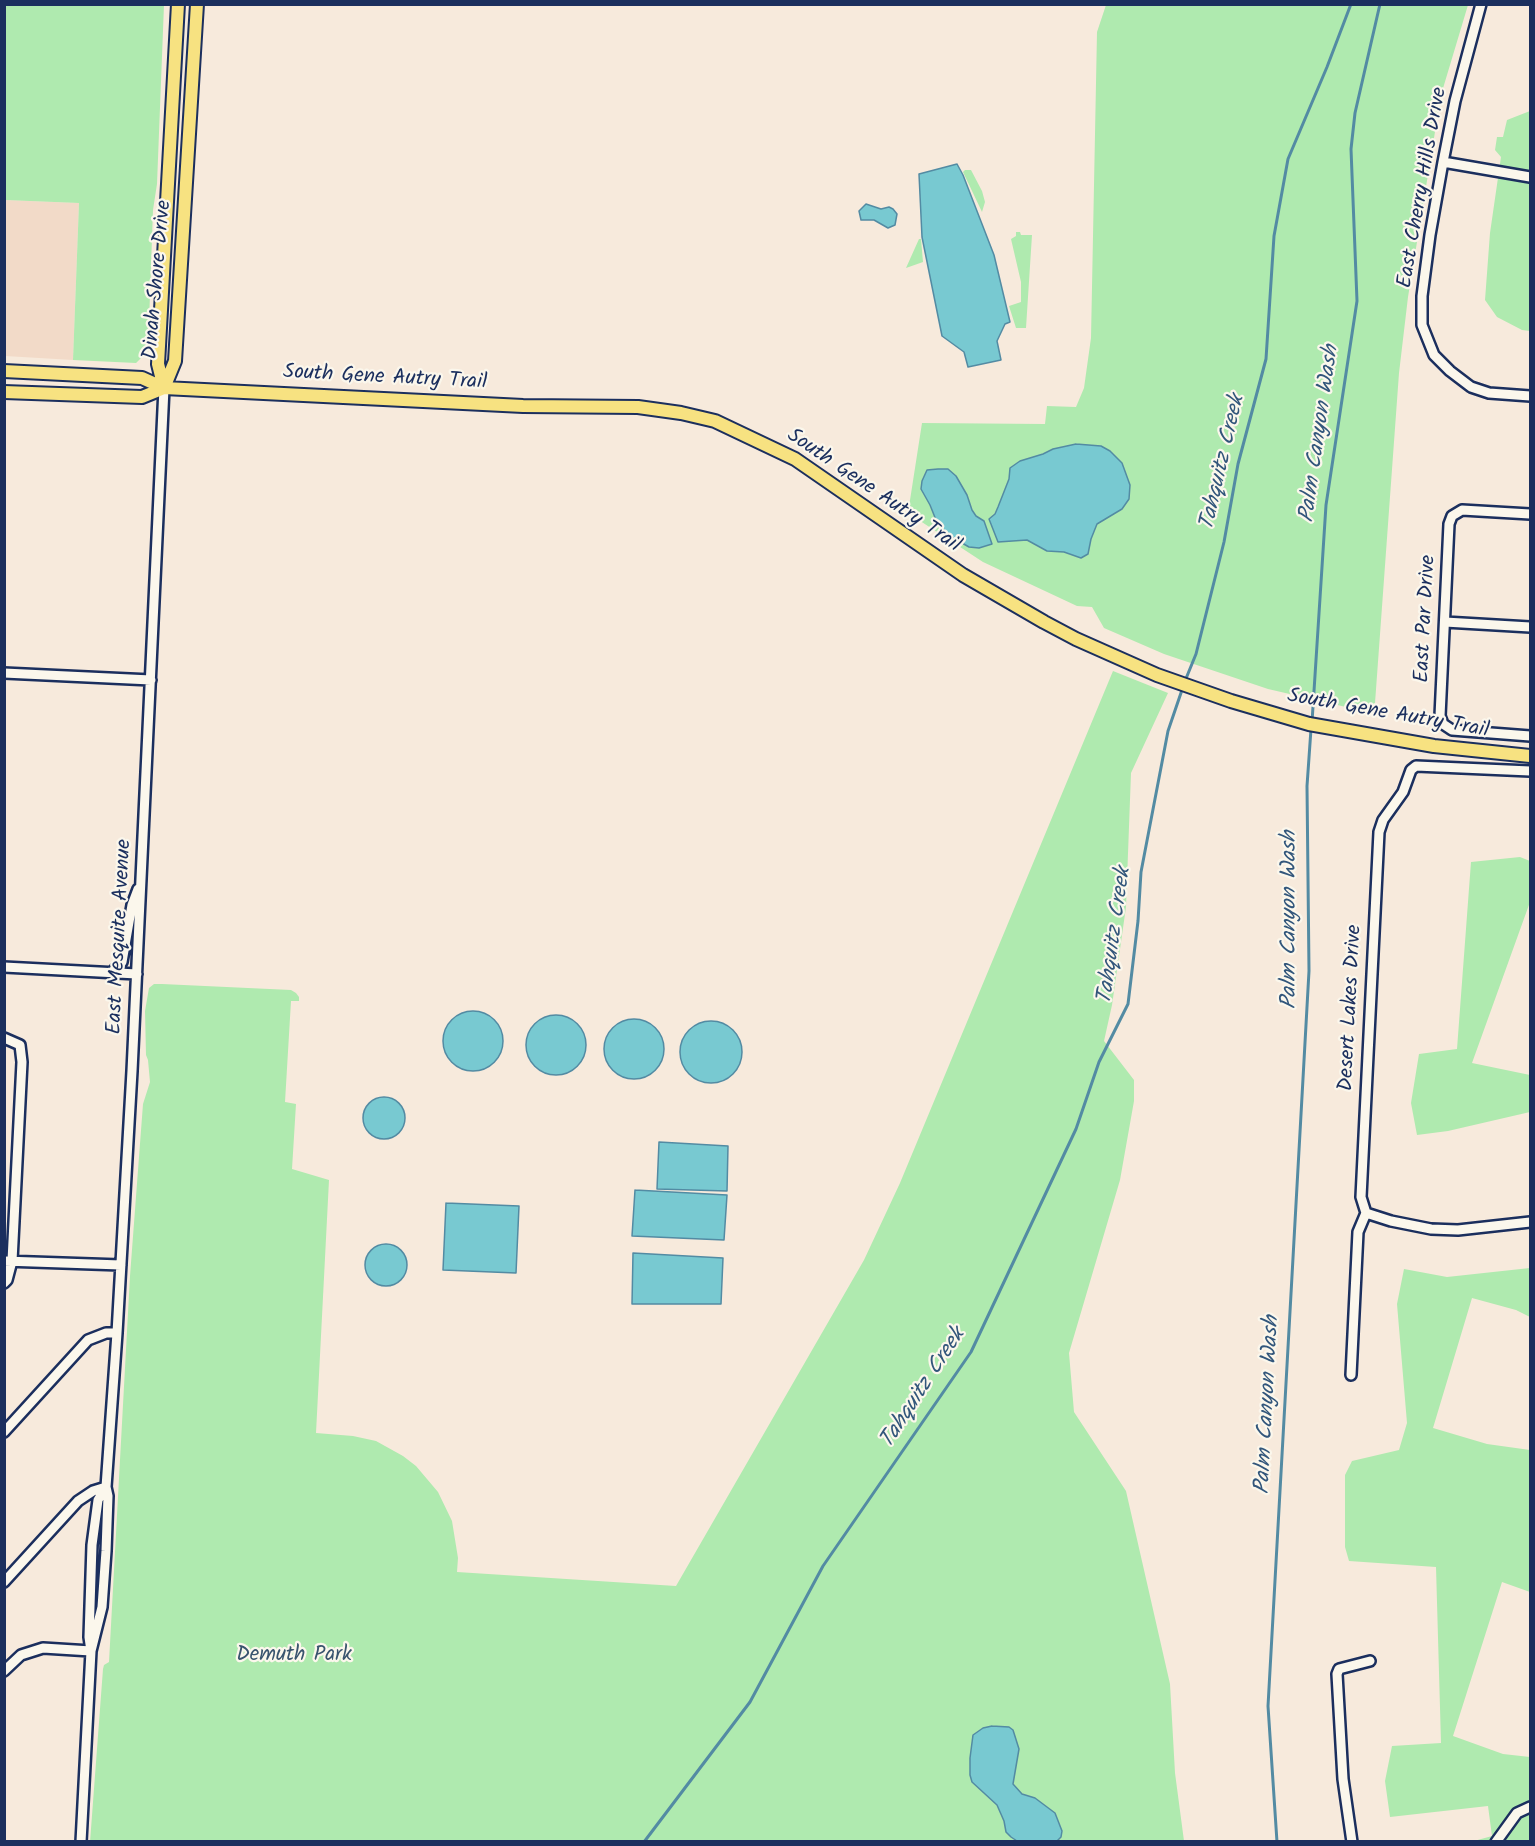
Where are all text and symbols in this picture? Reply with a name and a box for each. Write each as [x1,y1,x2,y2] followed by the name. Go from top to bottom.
[1394,86,1454,290] street label: East Cherry Hills Drive
[139,199,179,361] street label: Dinah Shore Drive
[1295,344,1347,524] water label: Palm Canyon Wash
[282,361,488,397] street label: South Gene Autry Trail
[1196,393,1252,533] water label: Tahquitz Creek
[781,424,965,560] street label: South Gene Autry Trail
[1411,554,1443,684] street label: East Par Drive
[1285,685,1491,745] street label: South Gene Autry Trail
[1278,831,1304,1009] water label: Palm Canyon Wash
[103,839,139,1035] street label: East Mesquite Avenue
[1093,866,1139,1006] water label: Tahquitz Creek
[1335,924,1369,1092] street label: Desert Lakes Drive
[1251,1315,1287,1495] water label: Palm Canyon Wash
[875,1324,973,1454] water label: Tahquitz Creek
[236,1643,352,1669] park label: Demuth Park

